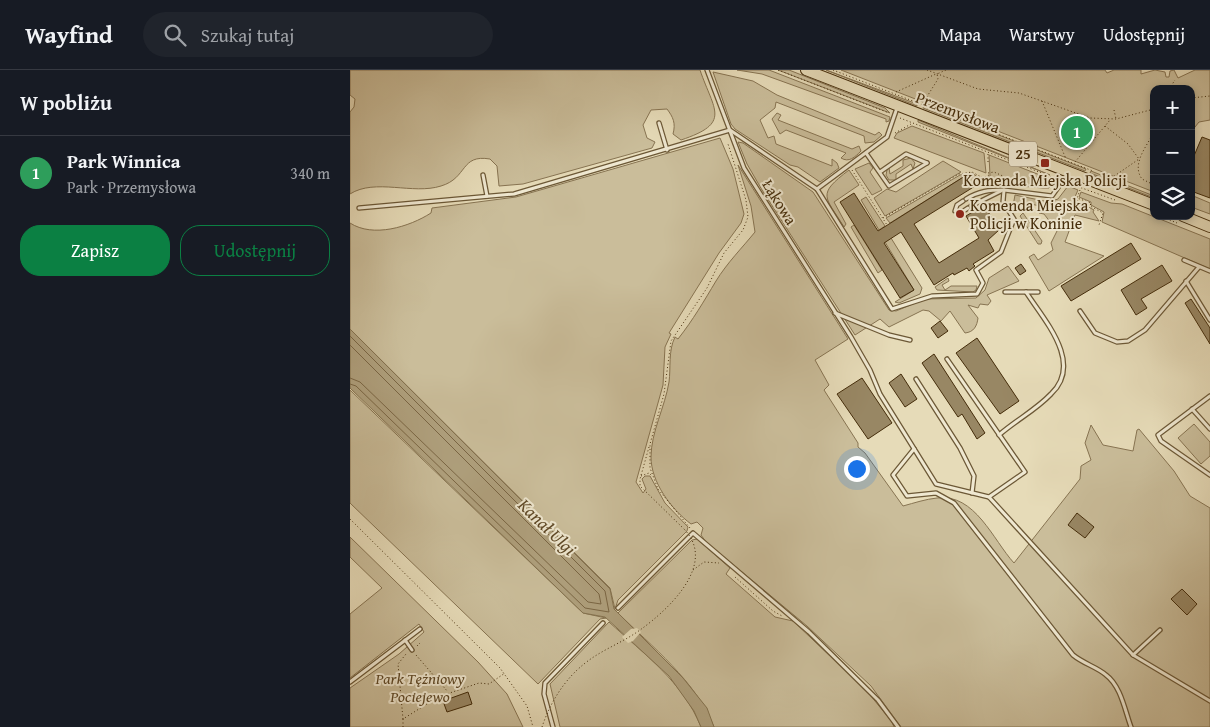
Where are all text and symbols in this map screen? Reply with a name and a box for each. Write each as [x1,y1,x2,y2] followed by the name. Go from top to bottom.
[143,12,493,57] search box
[25,17,113,52] text: Wayfind
[161,21,189,49] icon: search
[201,21,294,49] text: Szukaj tutaj
[939,21,981,48] text: Mapa
[1009,21,1075,48] text: Warstwy
[1103,21,1185,48] text: Udostępnij
[912,85,1004,139] street label: Przemysłowa
[1150,85,1195,220] map controls
[1150,85,1195,130] button: +
[20,87,112,118] text: W pobliżu
[1061,113,1093,151] pin: 1
[1150,130,1195,175] button: −
[1009,142,1037,166] road number: 25
[67,147,180,175] text: Park Winnica
[1039,157,1051,169] marker: Komenda Miejska Policji
[32,161,40,185] text: 1
[290,161,330,185] text: 340 m
[963,168,1127,192] place label: Komenda Miejska Policji
[67,175,196,199] text: Park · Przemysłowa
[757,175,804,230] street label: Łąkowa
[1150,175,1195,220] button: layers
[970,193,1089,235] place label: Komenda Miejska Policji w Koninie
[954,208,966,220] marker: Komenda Miejska Policji w Koninie
[20,225,170,276] button: Zapisz
[180,225,330,276] button: Udostępnij
[844,456,870,482] your location
[511,491,583,562] water label: Kanał Ulgi
[374,666,465,708] park label: Park Tężniowy Pociejewo

